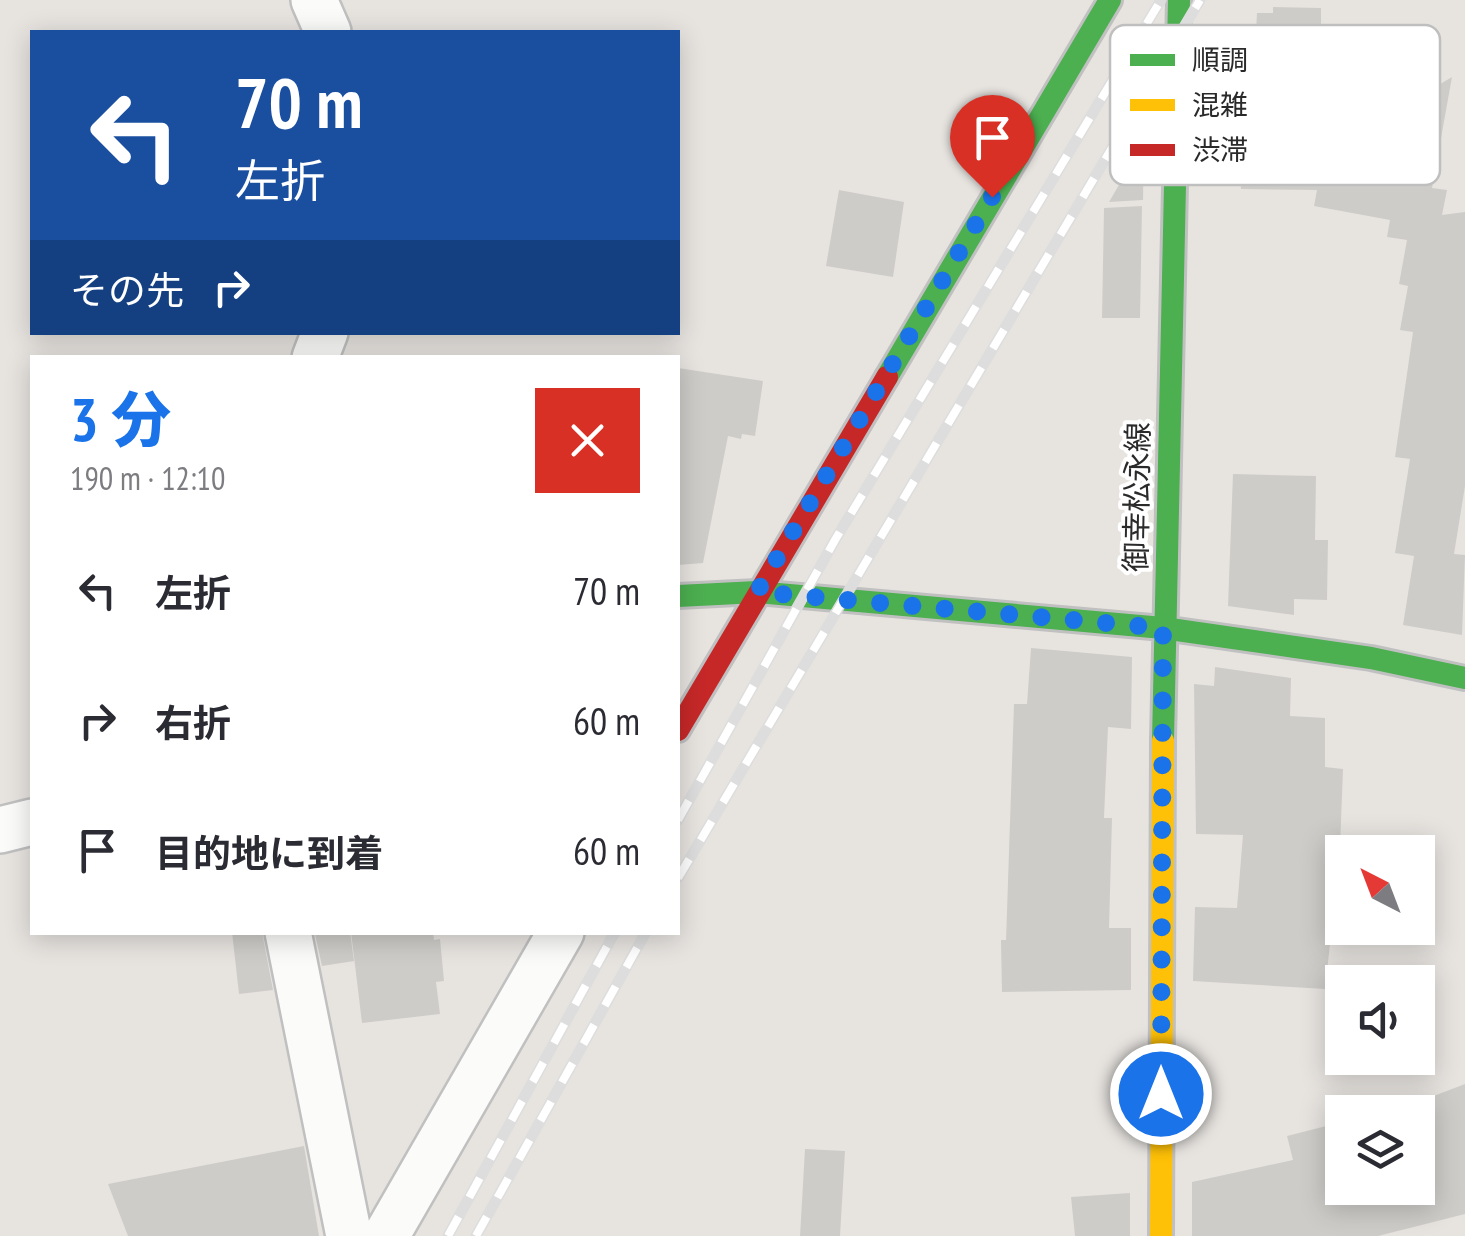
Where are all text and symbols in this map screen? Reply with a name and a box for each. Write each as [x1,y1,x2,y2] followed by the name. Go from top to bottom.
[1110,25,1440,185] legend
[1192,41,1248,78] text: 順調
[235,57,363,147] text: 70 m
[70,70,200,200] icon: left
[1192,86,1248,123] text: 混雑
[950,95,1035,198] pin
[965,110,1020,165] icon: arrive
[1192,131,1248,168] text: 渋滞
[235,151,325,209] text: 左折
[204,260,259,315] icon: right
[70,265,184,314] text: その先
[70,380,171,458] text: 3 分
[535,388,640,493] button: close
[1115,422,1157,572] street label: 御幸松永線
[70,457,225,499] text: 190 m · 12:10
[70,563,125,618] icon: left
[573,566,640,615] text: 70 m
[155,568,231,617] text: 左折
[70,693,125,748] icon: right
[573,696,640,745] text: 60 m
[155,698,231,747] text: 右折
[70,823,125,878] icon: arrive
[573,826,640,875] text: 60 m
[155,828,383,877] text: 目的地に到着
[1325,835,1435,945] north arrow
[1325,835,1435,1205] map controls
[1325,965,1435,1075] button: sound
[1109,1042,1213,1146] position arrow
[1325,1095,1435,1205] button: layers

